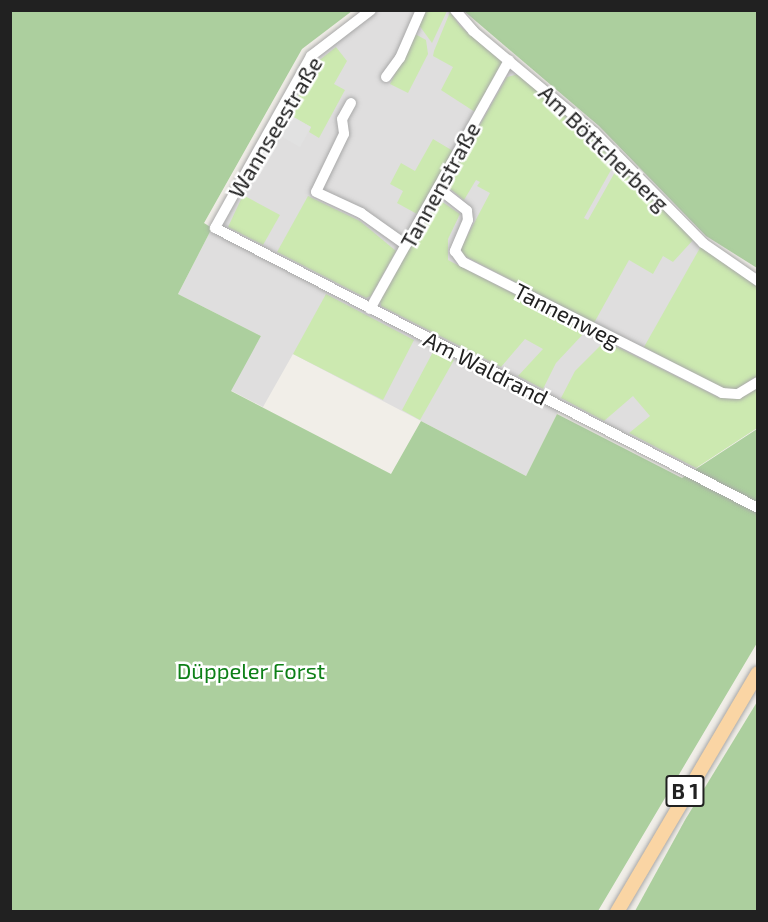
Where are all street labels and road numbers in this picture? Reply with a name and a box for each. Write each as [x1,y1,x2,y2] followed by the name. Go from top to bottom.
[222,52,328,202] street label: Wannseestraße
[534,79,674,217] street label: Am Böttcherberg
[395,117,485,253] street label: Tannenstraße
[510,277,624,353] street label: Tannenweg
[419,325,553,411] street label: Am Waldrand
[664,773,706,809] road number: B 1

